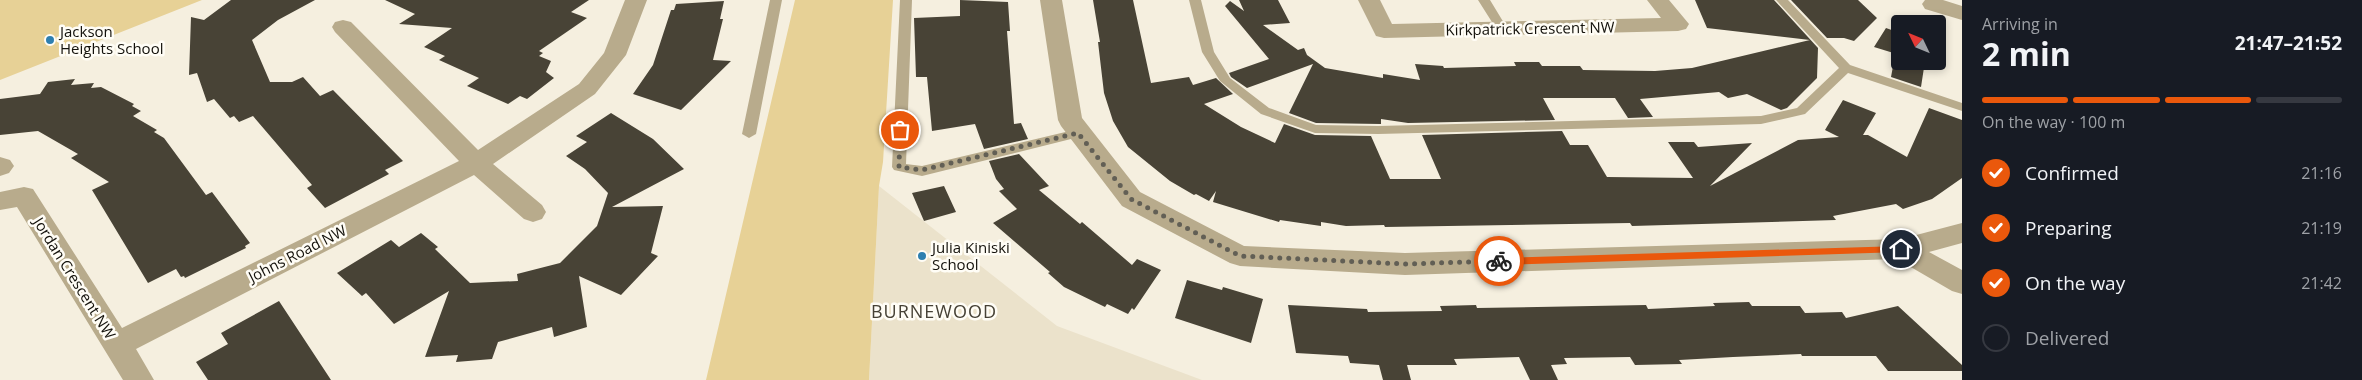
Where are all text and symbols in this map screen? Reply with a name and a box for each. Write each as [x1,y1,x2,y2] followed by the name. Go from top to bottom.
[1982,13,2058,35] text: Arriving in
[1891,15,1946,70] north arrow
[1891,15,1946,70] map controls
[1445,17,1615,39] street label: Kirkpatrick Crescent NW
[58,21,163,58] place label: Jackson Heights School
[2235,30,2342,56] text: 21:47–21:52
[1982,32,2071,75] text: 2 min
[44,34,56,46] marker: Jackson Heights School
[879,109,921,151] pin
[1982,111,2125,133] text: On the way · 100 m
[886,116,914,144] icon: bag
[1982,159,2010,187] icon: check
[2025,160,2119,186] text: Confirmed
[2301,162,2342,184] text: 21:16
[28,212,121,343] street label: Jordan Crescent NW
[1982,214,2010,242] icon: check
[2025,215,2112,241] text: Preparing
[2301,217,2342,239] text: 21:19
[243,220,349,287] street label: Johns Road NW
[1880,228,1922,270] pin
[1887,235,1915,263] icon: home
[1474,236,1524,286] courier
[930,237,1010,274] place label: Julia Kiniski School
[1485,247,1513,275] icon: bike
[916,250,928,262] marker: Julia Kiniski School
[1982,269,2010,297] icon: check
[2025,270,2125,296] text: On the way
[2301,272,2342,294] text: 21:42
[871,299,997,323] district label: BURNEWOOD
[2025,325,2109,351] text: Delivered

